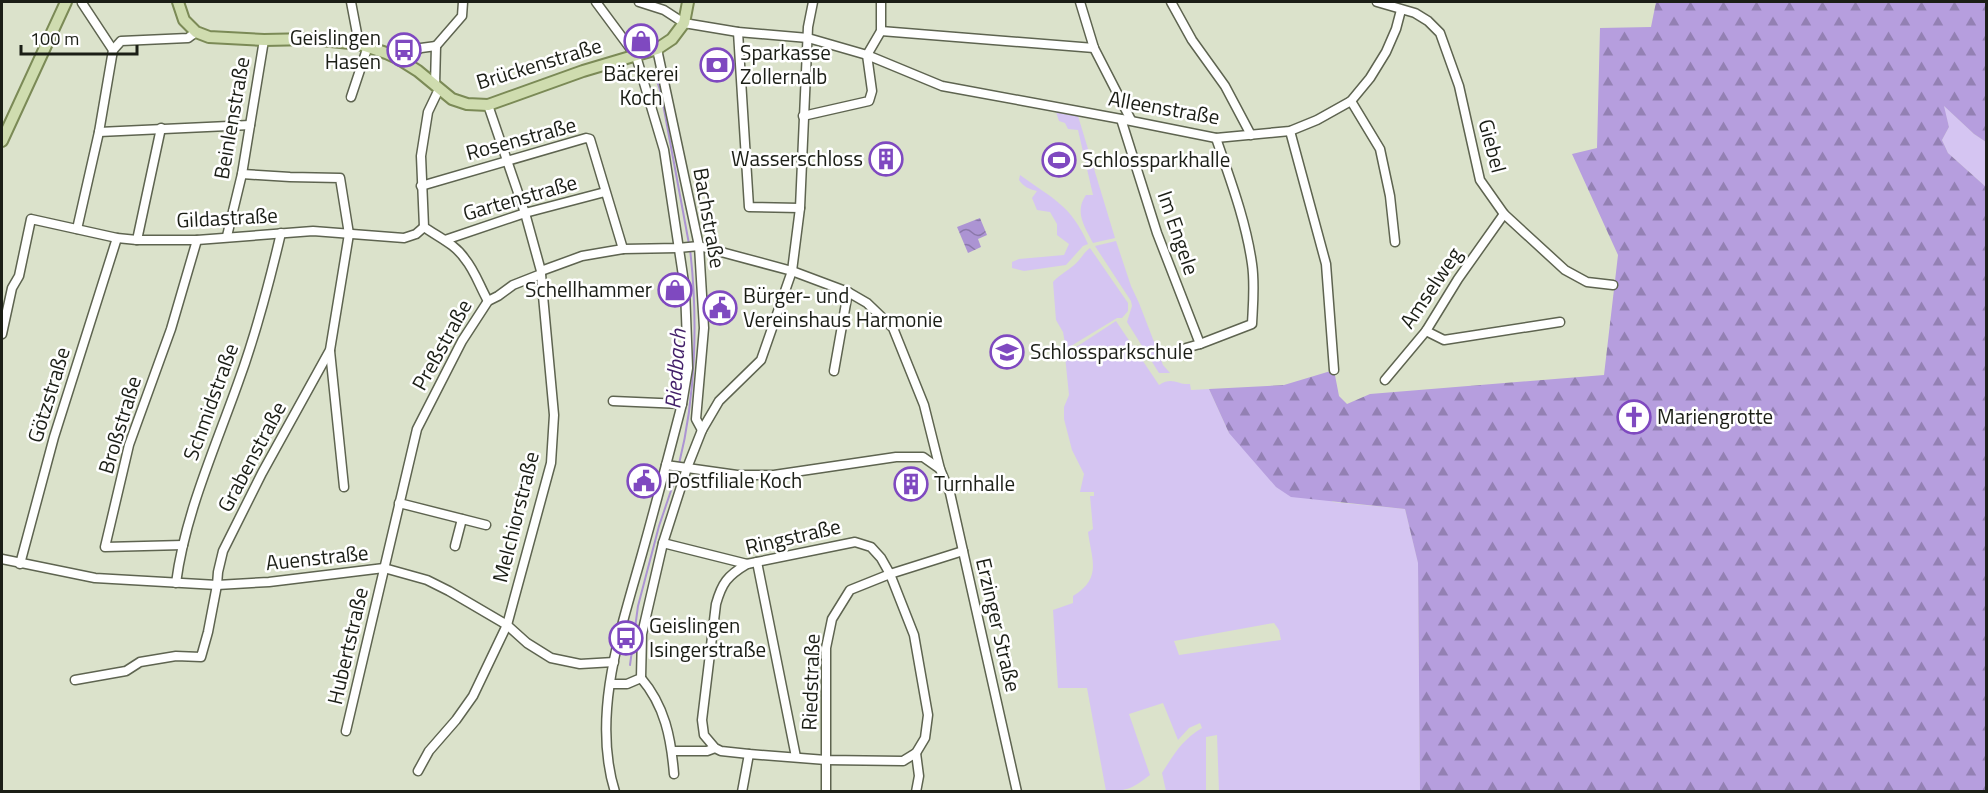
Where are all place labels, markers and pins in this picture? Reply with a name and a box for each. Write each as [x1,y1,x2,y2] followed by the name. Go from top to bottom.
[290,21,381,77] place label: Geislingen Hasen
[623,23,659,59] shop icon: Bäckerei Koch
[386,32,422,68] bus stop icon: Geislingen Hasen
[740,36,831,92] place label: Sparkasse Zollernalb
[699,47,735,83] bank icon: Sparkasse Zollernalb
[603,57,679,113] place label: Bäckerei Koch
[868,141,904,177] building icon: Wasserschloss
[731,142,863,174] place label: Wasserschloss
[1041,142,1077,178] sports icon: Schlossparkhalle
[1082,143,1230,175] place label: Schlossparkhalle
[657,272,693,308] shop icon: Schellhammer
[525,273,652,305] place label: Schellhammer
[743,279,943,335] place label: Bürger- und Vereinshaus Harmonie
[702,290,738,326] public building icon: Bürger- und Vereinshaus Harmonie
[989,334,1025,370] school or university icon: Schlossparkschule
[1030,335,1193,367] place label: Schlossparkschule
[1616,399,1652,435] church icon: Mariengrotte
[1657,400,1773,432] place label: Mariengrotte
[626,463,662,499] public building icon: Postfiliale Koch
[667,464,802,496] place label: Postfiliale Koch
[893,466,929,502] building icon: Turnhalle
[934,467,1015,499] place label: Turnhalle
[649,609,766,665] place label: Geislingen Isingerstraße
[608,620,644,656] bus stop icon: Geislingen Isingerstraße

